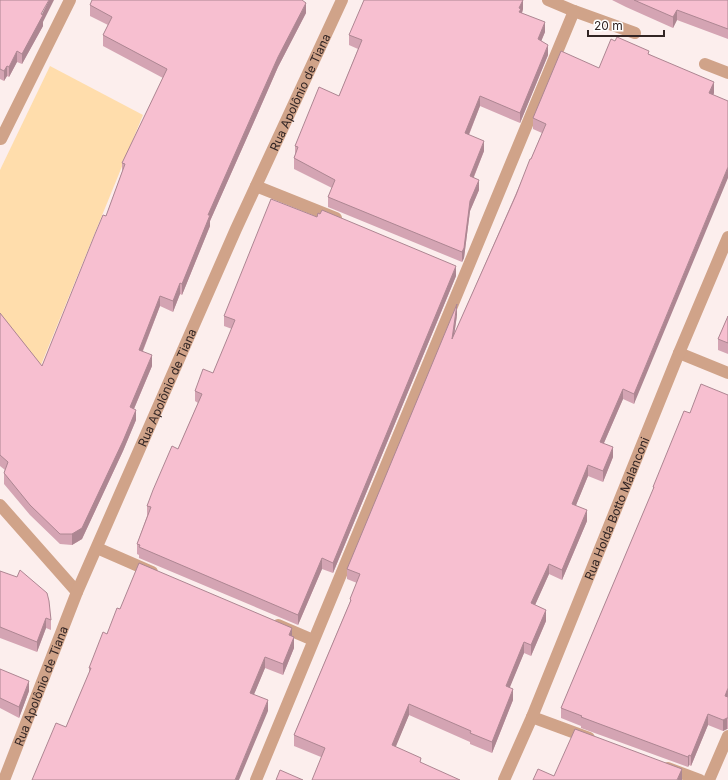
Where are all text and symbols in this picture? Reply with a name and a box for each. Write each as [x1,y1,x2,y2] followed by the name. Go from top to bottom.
[588,12,664,38] scale bar
[594,18,623,33] text: 20 m
[266,31,333,153] street label: Rua Apolônio de Tiana
[134,326,199,449] street label: Rua Apolônio de Tiana
[581,434,652,582] street label: Rua Holda Botto Malanconi
[10,624,71,748] street label: Rua Apolônio de Tiana

